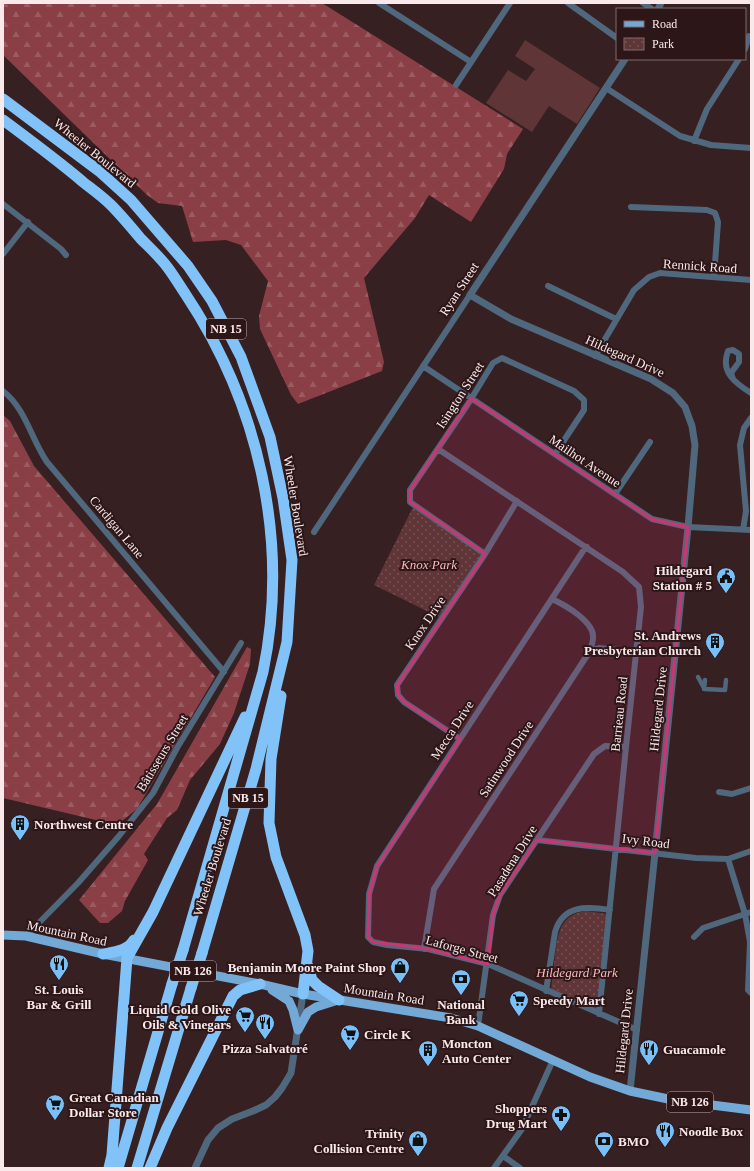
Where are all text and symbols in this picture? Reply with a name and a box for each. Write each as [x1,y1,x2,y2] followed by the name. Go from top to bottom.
[616,8,746,60] legend
[652,17,677,31] text: Road
[652,37,674,51] text: Park
[51,115,140,191] street label: Wheeler Boulevard
[663,256,738,276] street label: Rennick Road
[436,259,482,318] street label: Ryan Street
[206,319,246,339] road number: NB 15
[583,332,667,380] street label: Hildegard Drive
[433,359,487,431] street label: Isington Street
[546,432,624,491] street label: Mailhot Avenue
[281,455,311,558] street label: Wheeler Boulevard
[87,493,148,561] street label: Cardigan Lane
[400,557,457,572] park label: Knox Park
[653,563,713,593] place label: Hildegard Station # 5
[715,566,737,594] public building icon: Hildegard Station # 5
[402,593,449,653] street label: Knox Drive
[584,628,702,658] place label: St. Andrews Presbyterian Church
[704,631,726,659] building icon: St. Andrews Presbyterian Church
[646,666,670,752] street label: Hildegard Drive
[608,675,630,752] street label: Barrieau Road
[427,697,477,762] street label: Mecca Drive
[133,712,191,794] street label: Bâtisseurs Street
[476,718,537,800] street label: Satinwood Drive
[228,788,268,808] road number: NB 15
[9,813,31,841] building icon: Northwest Centre
[190,816,234,918] street label: Wheeler Boulevard
[34,817,133,832] place label: Northwest Centre
[484,822,540,899] street label: Pasadena Drive
[621,831,671,851] street label: Ivy Road
[26,917,109,949] street label: Mountain Road
[424,932,500,966] street label: Laforge Street
[48,953,70,981] restaurant icon: St. Louis Bar & Grill
[389,956,411,984] shop icon: Benjamin Moore Paint Shop
[228,960,386,975] place label: Benjamin Moore Paint Shop
[170,961,216,981] road number: NB 126
[535,965,618,980] park label: Hildegard Park
[450,968,472,996] bank icon: National Bank
[343,980,426,1008] street label: Mountain Road
[27,982,92,1012] place label: St. Louis Bar & Grill
[612,988,636,1074] street label: Hildegard Drive
[508,989,530,1017] supermarket icon: Speedy Mart
[533,993,606,1008] place label: Speedy Mart
[437,997,485,1027] place label: National Bank
[130,1002,231,1032] place label: Liquid Gold Olive Oils & Vinegars
[234,1005,256,1033] supermarket icon: Liquid Gold Olive Oils & Vinegars
[254,1012,276,1040] restaurant icon: Pizza Salvatoré
[339,1023,361,1051] supermarket icon: Circle K
[364,1027,412,1042] place label: Circle K
[442,1036,511,1066] place label: Moncton Auto Center
[638,1038,660,1066] restaurant icon: Guacamole
[417,1039,439,1067] building icon: Moncton Auto Center
[222,1041,308,1056] place label: Pizza Salvatoré
[663,1042,726,1057] place label: Guacamole
[69,1090,159,1120] place label: Great Canadian Dollar Store
[667,1092,713,1112] road number: NB 126
[44,1093,66,1121] supermarket icon: Great Canadian Dollar Store
[486,1101,548,1131] place label: Shoppers Drug Mart
[550,1104,572,1132] pharmacy icon: Shoppers Drug Mart
[654,1120,676,1148] restaurant icon: Noodle Box
[679,1124,743,1139] place label: Noodle Box
[314,1126,404,1156] place label: Trinity Collision Centre
[407,1129,429,1157] shop icon: Trinity Collision Centre
[593,1130,615,1158] bank icon: BMO
[618,1134,649,1149] place label: BMO

